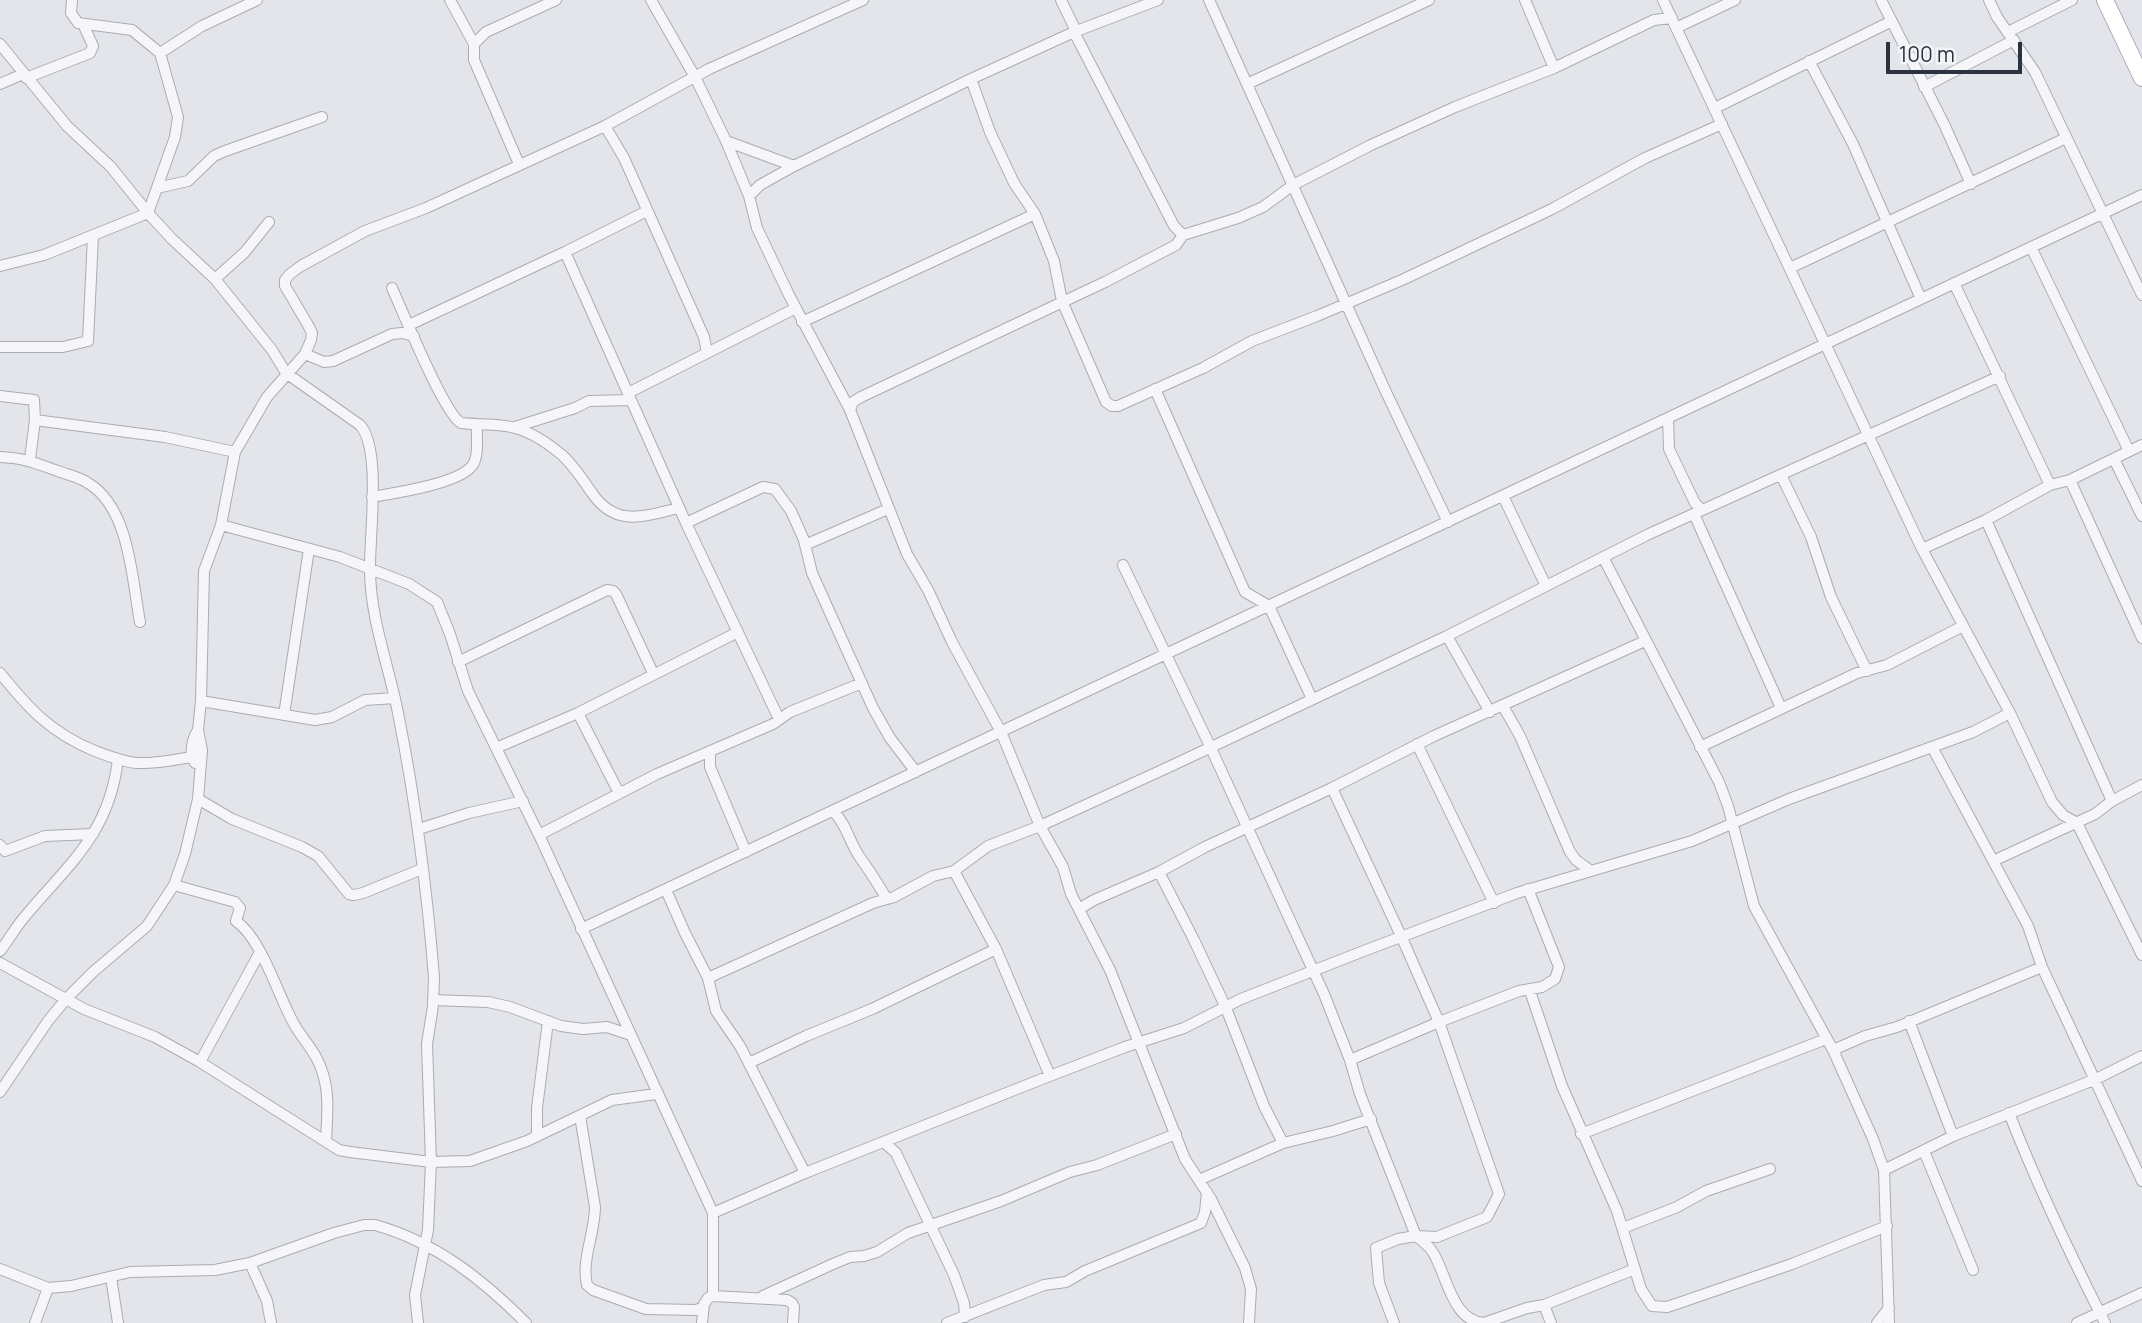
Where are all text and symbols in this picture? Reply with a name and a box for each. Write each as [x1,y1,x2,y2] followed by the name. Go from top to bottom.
[1890,28,2026,72] scale bar
[1899,40,1955,68] text: 100 m

